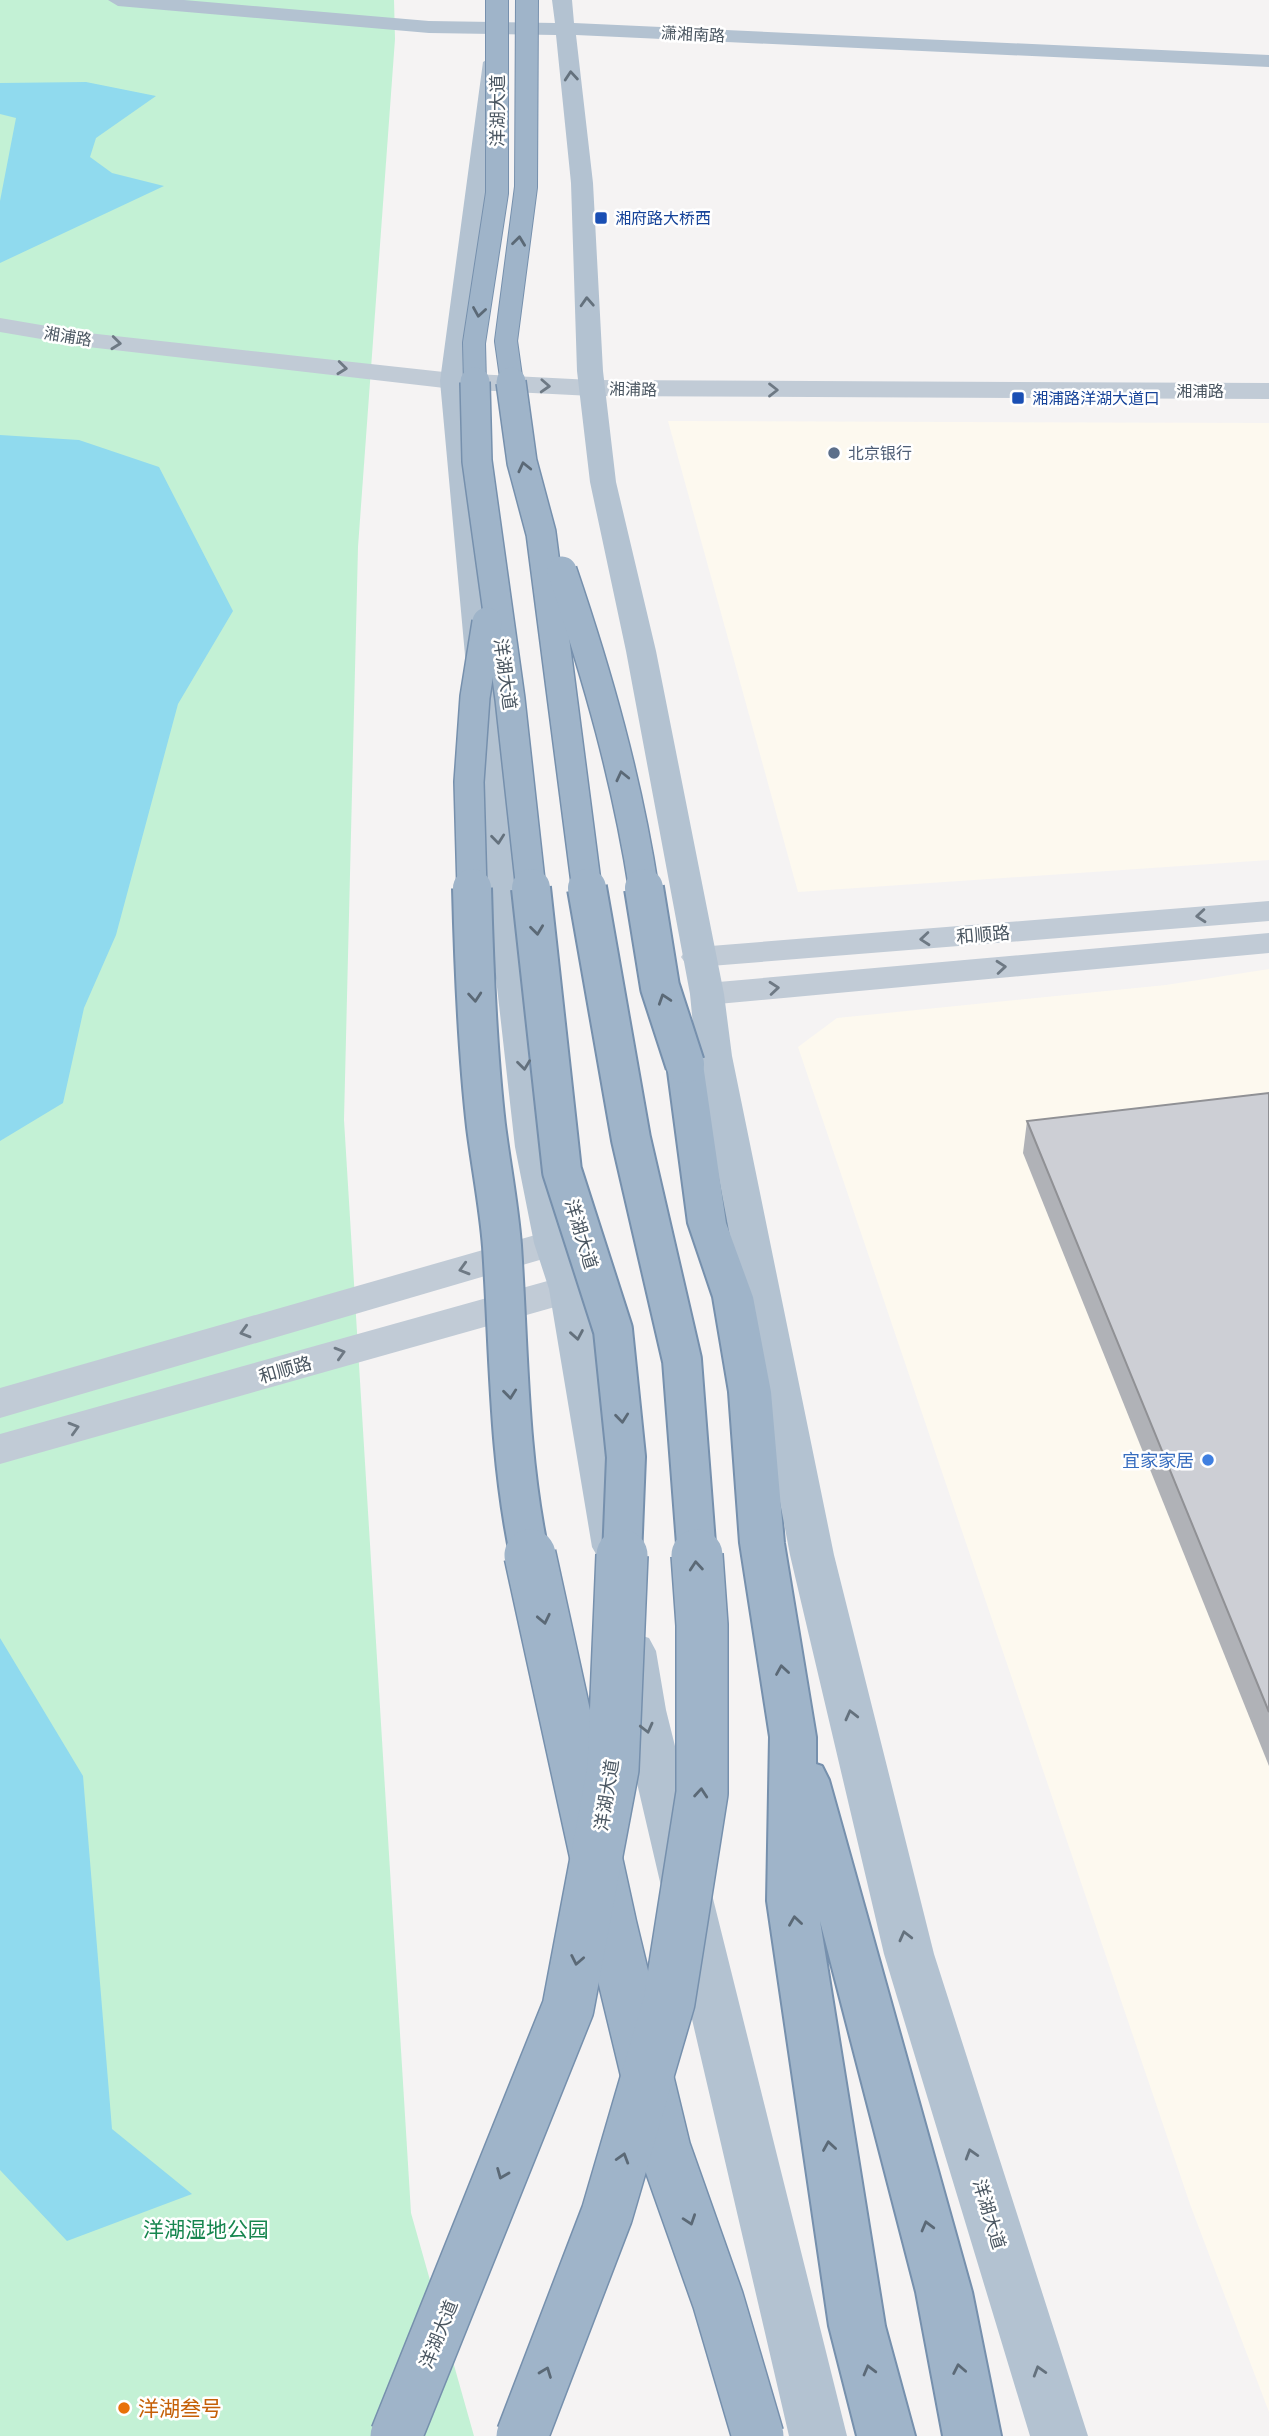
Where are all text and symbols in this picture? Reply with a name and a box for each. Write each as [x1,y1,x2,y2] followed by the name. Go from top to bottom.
[661,23,725,45] street label: 潇湘南路
[564,70,579,81] one-way arrow
[487,75,507,147] street label: 洋湖大道
[615,209,711,227] place label: 湘府路大桥西
[593,210,609,226] marker: 湘府路大桥西
[511,235,526,247] one-way arrow
[580,297,595,308] one-way arrow
[471,306,486,318] one-way arrow
[43,323,93,349] street label: 湘浦路
[110,336,122,351] one-way arrow
[336,361,348,376] one-way arrow
[540,378,551,393] one-way arrow
[609,380,657,398] street label: 湘浦路
[768,382,778,398] one-way arrow
[1176,382,1224,400] street label: 湘浦路
[1032,389,1160,407] place label: 湘浦路洋湖大道口
[1010,390,1026,406] marker: 湘浦路洋湖大道口
[848,444,912,462] place label: 北京银行
[826,445,842,461] marker: 北京银行
[517,461,532,473] one-way arrow
[491,637,521,711] street label: 洋湖大道
[616,770,630,782] one-way arrow
[490,834,505,845] one-way arrow
[1195,908,1206,923] one-way arrow
[955,922,1011,946] street label: 和顺路
[530,924,545,936] one-way arrow
[920,931,931,946] one-way arrow
[996,960,1007,975] one-way arrow
[769,981,780,996] one-way arrow
[467,992,482,1003] one-way arrow
[658,994,673,1006] one-way arrow
[516,1059,531,1071] one-way arrow
[562,1197,602,1271] street label: 洋湖大道
[458,1260,470,1275] one-way arrow
[239,1324,251,1338] one-way arrow
[569,1329,584,1341] one-way arrow
[334,1347,346,1362] one-way arrow
[256,1352,314,1386] street label: 和顺路
[502,1388,517,1400] one-way arrow
[614,1412,629,1423] one-way arrow
[68,1422,80,1437] one-way arrow
[1122,1450,1194,1470] place label: 宜家家居
[1200,1452,1216,1468] marker: 宜家家居
[689,1560,704,1572] one-way arrow
[536,1613,550,1625] one-way arrow
[775,1664,790,1676] one-way arrow
[845,1709,859,1721] one-way arrow
[639,1722,653,1734] one-way arrow
[590,1758,622,1832] street label: 洋湖大道
[693,1787,708,1798] one-way arrow
[788,1915,803,1927] one-way arrow
[898,1930,913,1942] one-way arrow
[570,1954,585,1966] one-way arrow
[822,2140,837,2152] one-way arrow
[965,2148,980,2160] one-way arrow
[615,2153,630,2165] one-way arrow
[496,2167,510,2179] one-way arrow
[970,2177,1010,2251] street label: 洋湖大道
[682,2214,696,2226] one-way arrow
[143,2217,269,2241] park label: 洋湖湿地公园
[920,2220,935,2232] one-way arrow
[415,2297,461,2371] street label: 洋湖大道
[952,2363,967,2375] one-way arrow
[862,2364,877,2376] one-way arrow
[1033,2365,1047,2378] one-way arrow
[538,2367,552,2379] one-way arrow
[138,2396,222,2420] place label: 洋湖叁号
[116,2400,132,2416] marker: 洋湖叁号

